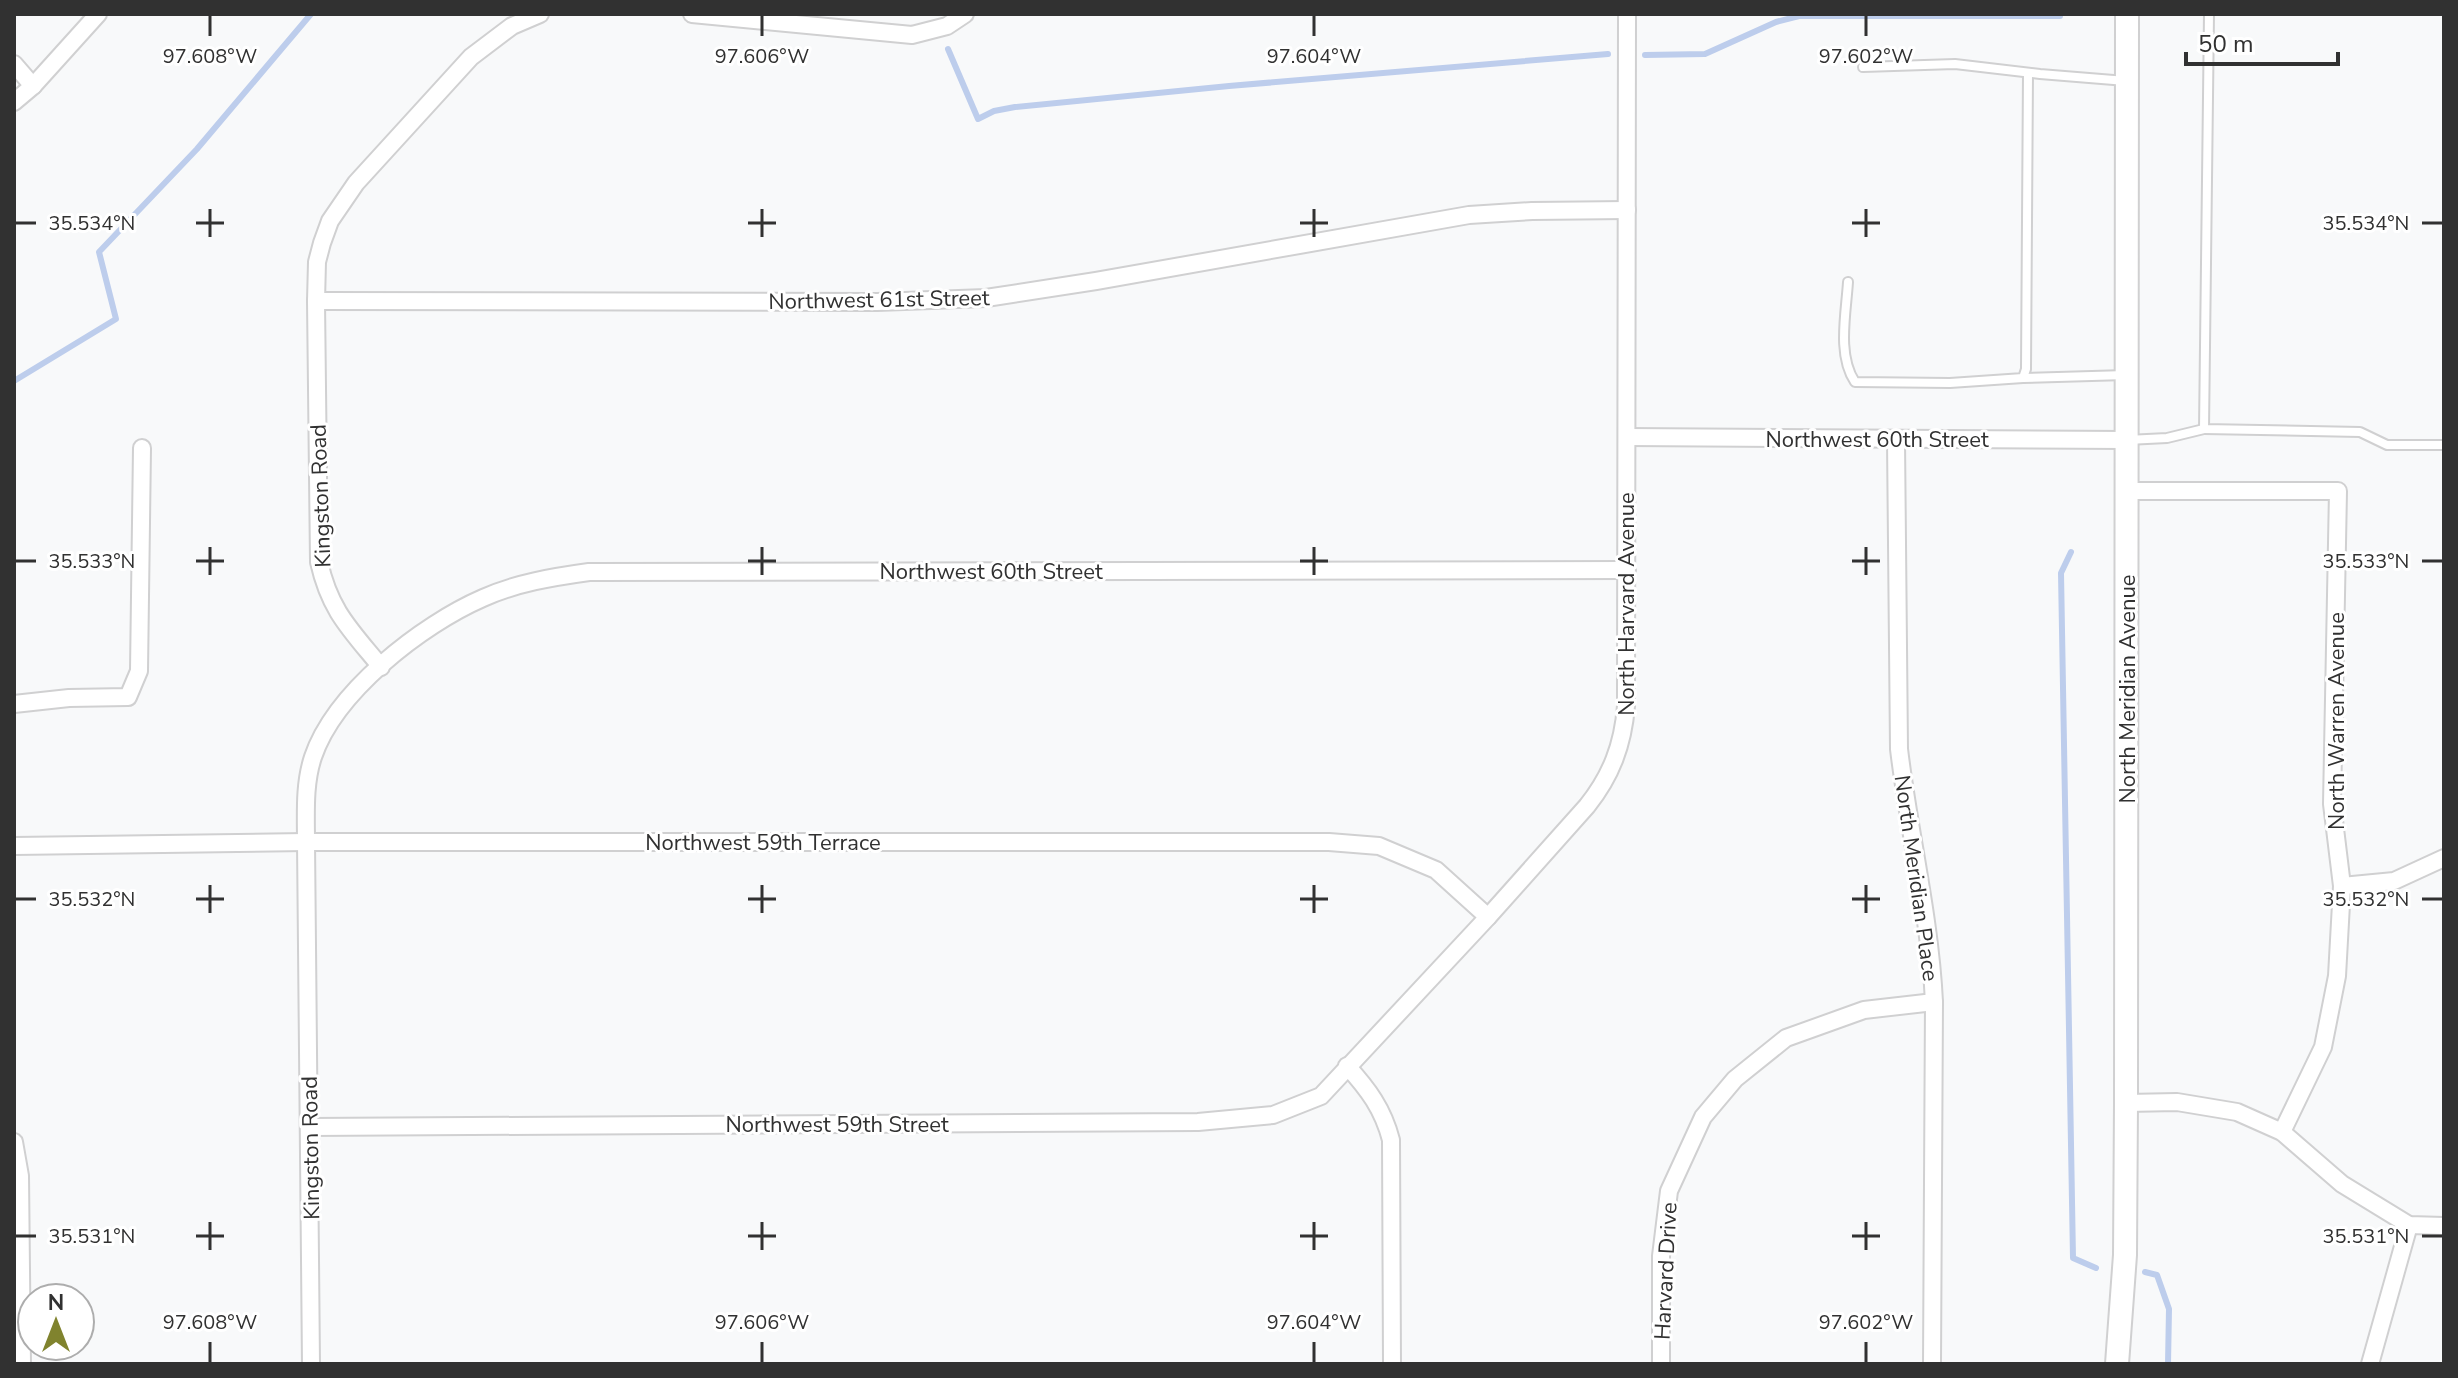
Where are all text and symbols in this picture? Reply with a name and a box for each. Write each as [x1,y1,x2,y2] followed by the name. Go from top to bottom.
[2186,16,2338,66] scale bar
[2198,28,2254,60] text: 50 m
[163,43,257,70] text: 97.608°W
[715,43,809,70] text: 97.606°W
[1267,43,1361,70] text: 97.604°W
[1819,43,1913,70] text: 97.602°W
[49,210,135,237] text: 35.534°N
[2323,210,2409,237] text: 35.534°N
[768,283,990,317] street label: Northwest 61st Street
[303,424,339,568] street label: Kingston Road
[1765,425,1989,455] street label: Northwest 60th Street
[1612,492,1642,716] street label: North Harvard Avenue
[49,548,135,575] text: 35.533°N
[2323,548,2409,575] text: 35.533°N
[879,557,1103,587] street label: Northwest 60th Street
[2113,575,2143,803] street label: North Meridian Avenue
[2322,612,2352,830] street label: North Warren Avenue
[1887,773,1945,983] street label: North Meridian Place
[645,828,881,858] street label: Northwest 59th Terrace
[49,886,135,913] text: 35.532°N
[2323,886,2409,913] text: 35.532°N
[295,1076,327,1220] street label: Kingston Road
[725,1110,949,1140] street label: Northwest 59th Street
[1647,1201,1685,1341] street label: Harvard Drive
[49,1223,135,1250] text: 35.531°N
[2323,1223,2409,1250] text: 35.531°N
[16,1282,96,1362] north arrow
[48,1288,64,1318] text: N
[163,1309,257,1336] text: 97.608°W
[715,1309,809,1336] text: 97.606°W
[1267,1309,1361,1336] text: 97.604°W
[1819,1309,1913,1336] text: 97.602°W

